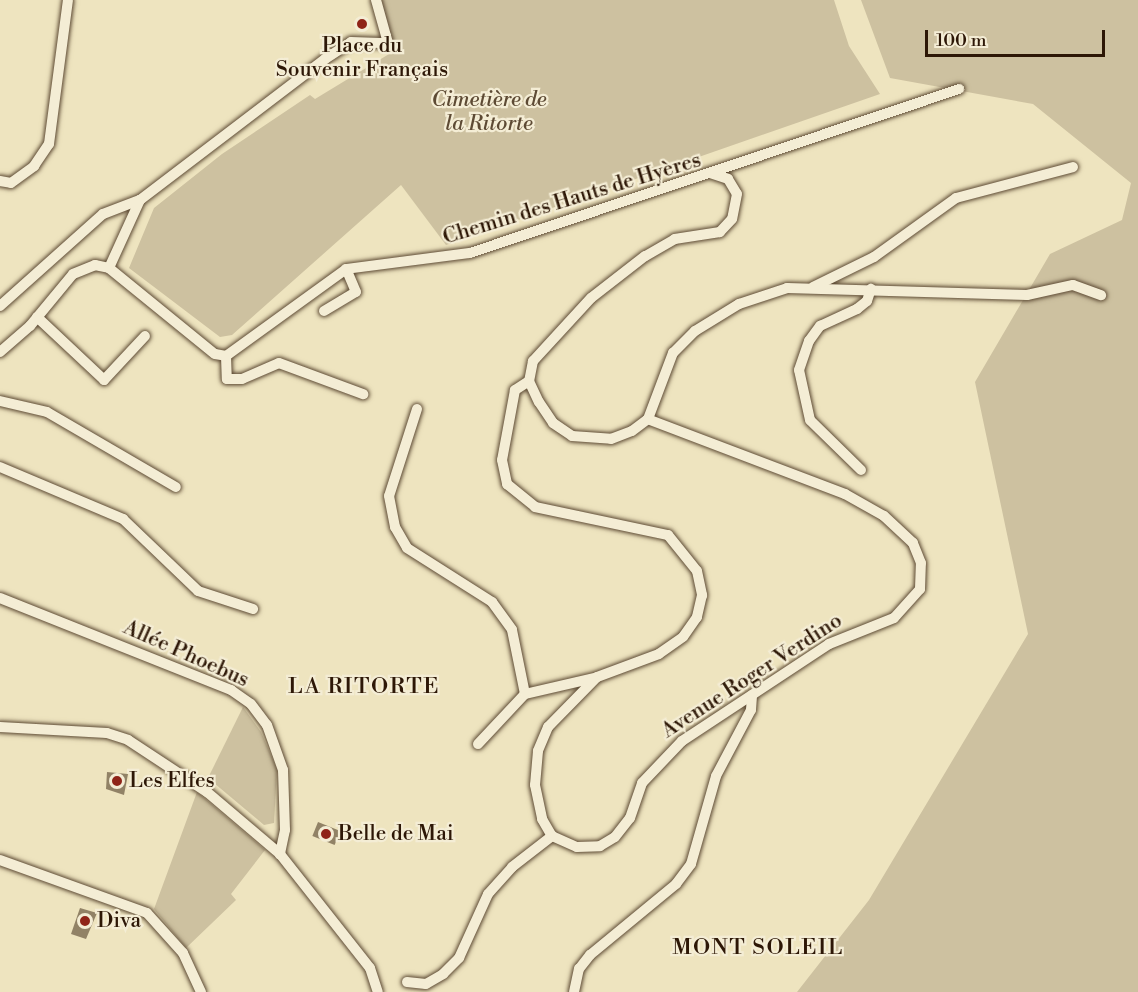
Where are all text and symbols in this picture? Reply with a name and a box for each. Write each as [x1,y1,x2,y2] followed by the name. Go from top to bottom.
[355,17,369,31] marker: Place du Souvenir Français
[928,18,1108,56] scale bar
[936,29,987,52] text: 100 m
[276,33,448,83] place label: Place du Souvenir Français
[431,87,547,137] park label: Cimetière de la Ritorte
[440,148,704,250] street label: Chemin des Hauts de Hyères
[657,608,847,744] street label: Avenue Roger Verdino
[119,615,253,693] street label: Allée Phoebus
[288,674,440,700] district label: LA RITORTE
[129,768,215,794] place label: Les Elfes
[110,774,124,788] marker: Les Elfes
[338,821,454,847] place label: Belle de Mai
[319,827,333,841] marker: Belle de Mai
[97,908,141,934] place label: Diva
[78,914,92,928] marker: Diva
[672,935,844,961] district label: MONT SOLEIL

